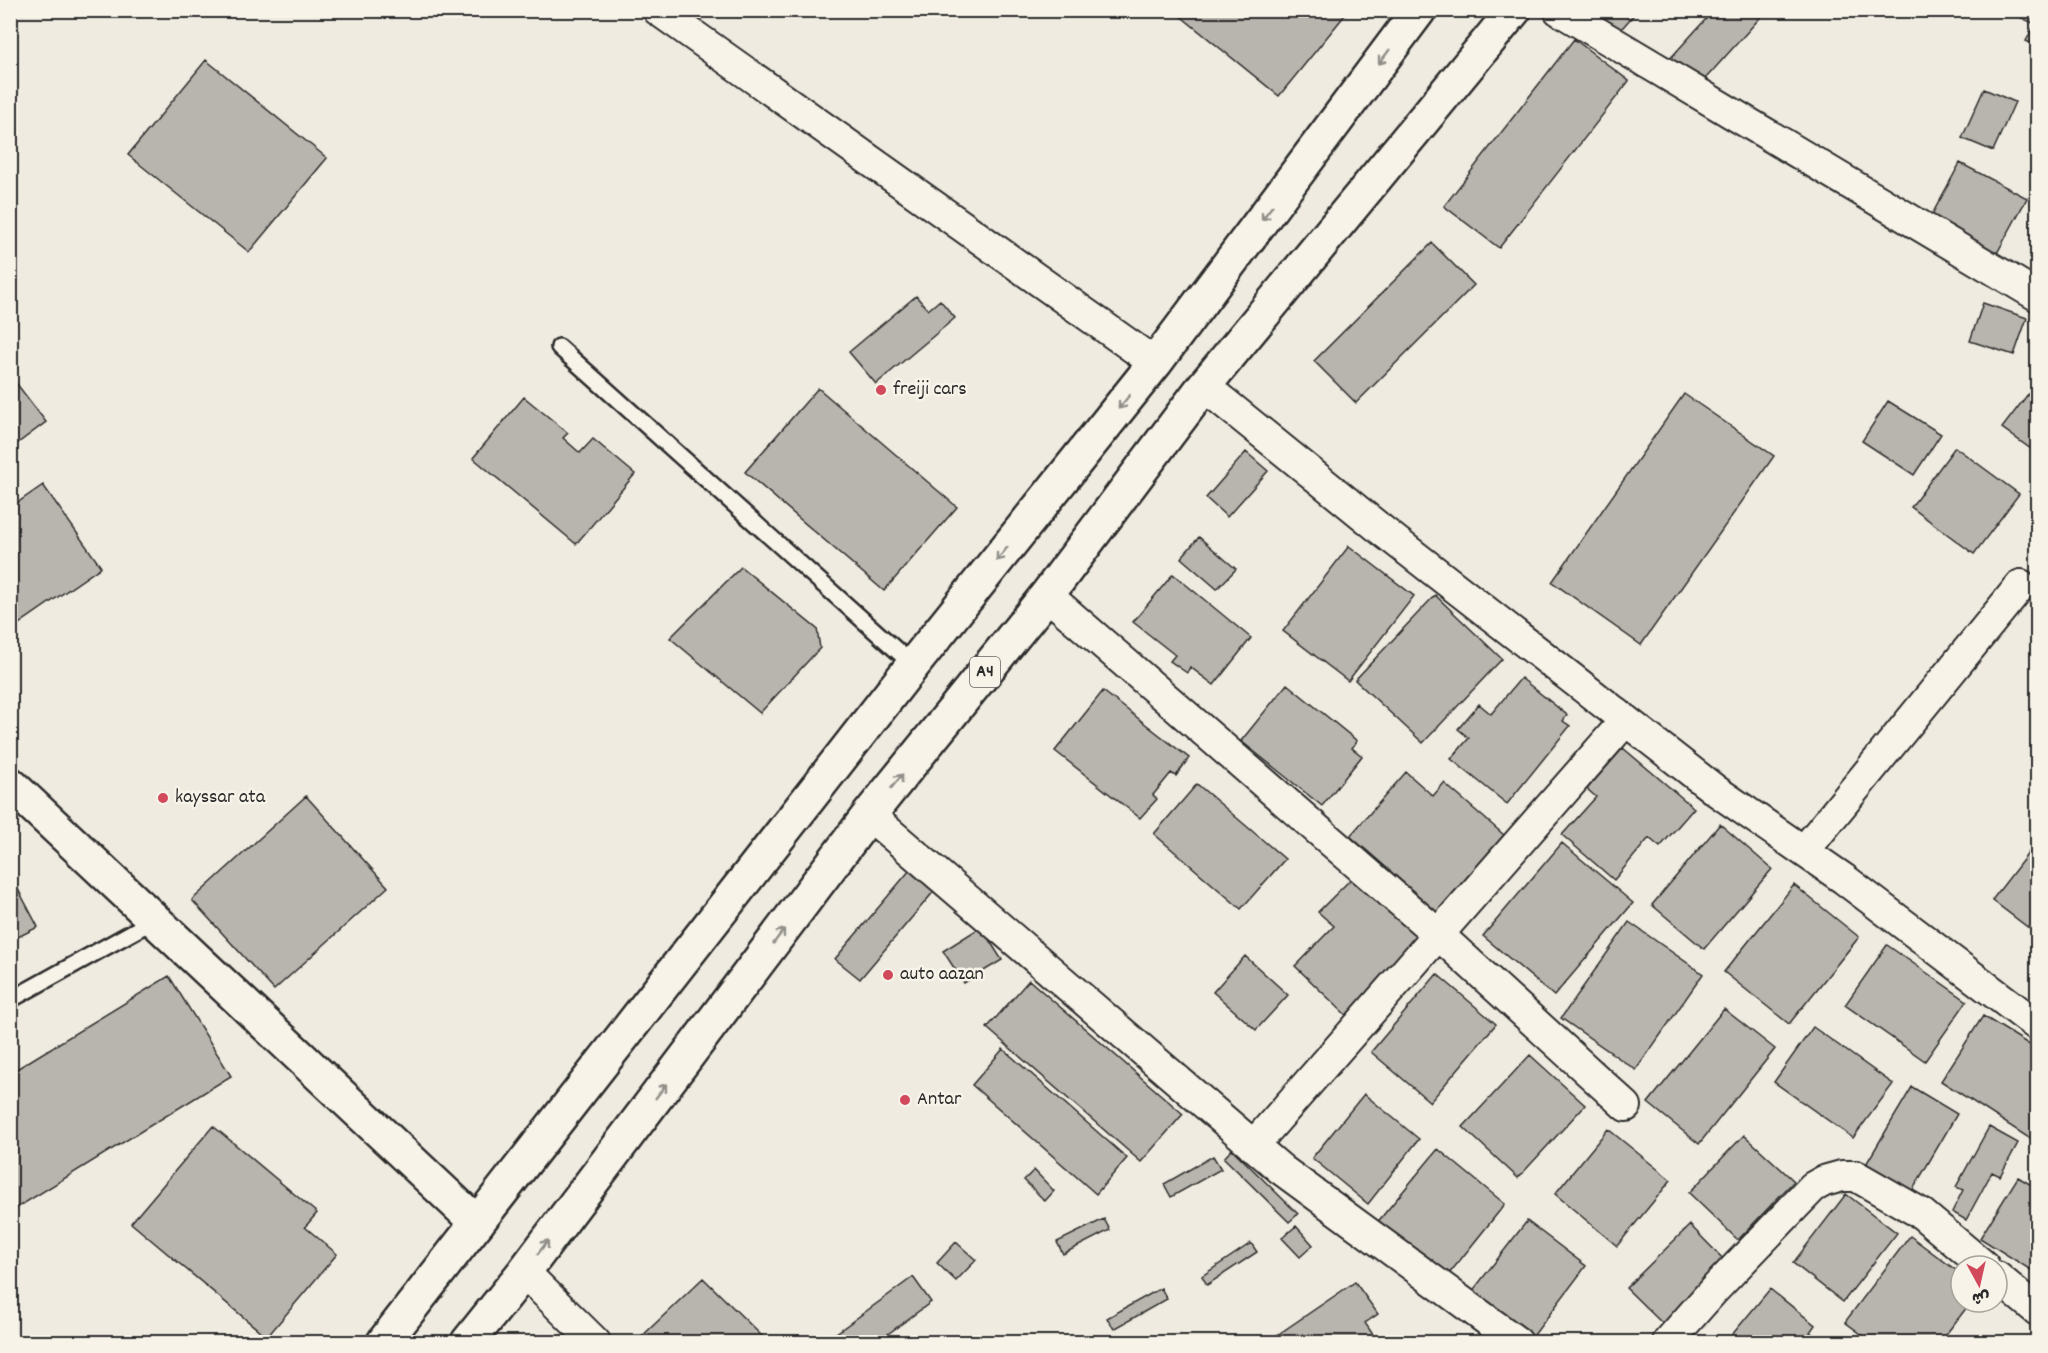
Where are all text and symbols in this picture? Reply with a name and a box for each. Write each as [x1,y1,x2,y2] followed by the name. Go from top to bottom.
[1378,49,1391,65] one-way arrow
[1261,205,1274,221] one-way arrow
[893,376,967,404] place label: freiji cars
[874,383,888,397] marker: freiji cars
[1117,394,1130,410] one-way arrow
[995,546,1008,562] one-way arrow
[970,657,1000,687] road number: A4
[891,773,904,789] one-way arrow
[175,784,266,812] place label: kayssar ata
[156,791,170,805] marker: kayssar ata
[772,928,785,944] one-way arrow
[900,961,984,989] place label: auto aazan
[881,968,895,982] marker: auto aazan
[655,1084,667,1100] one-way arrow
[917,1086,962,1114] place label: Antar
[898,1093,912,1107] marker: Antar
[537,1239,550,1255] one-way arrow
[1949,1254,2009,1314] north arrow
[1970,1284,1991,1309] text: ش

